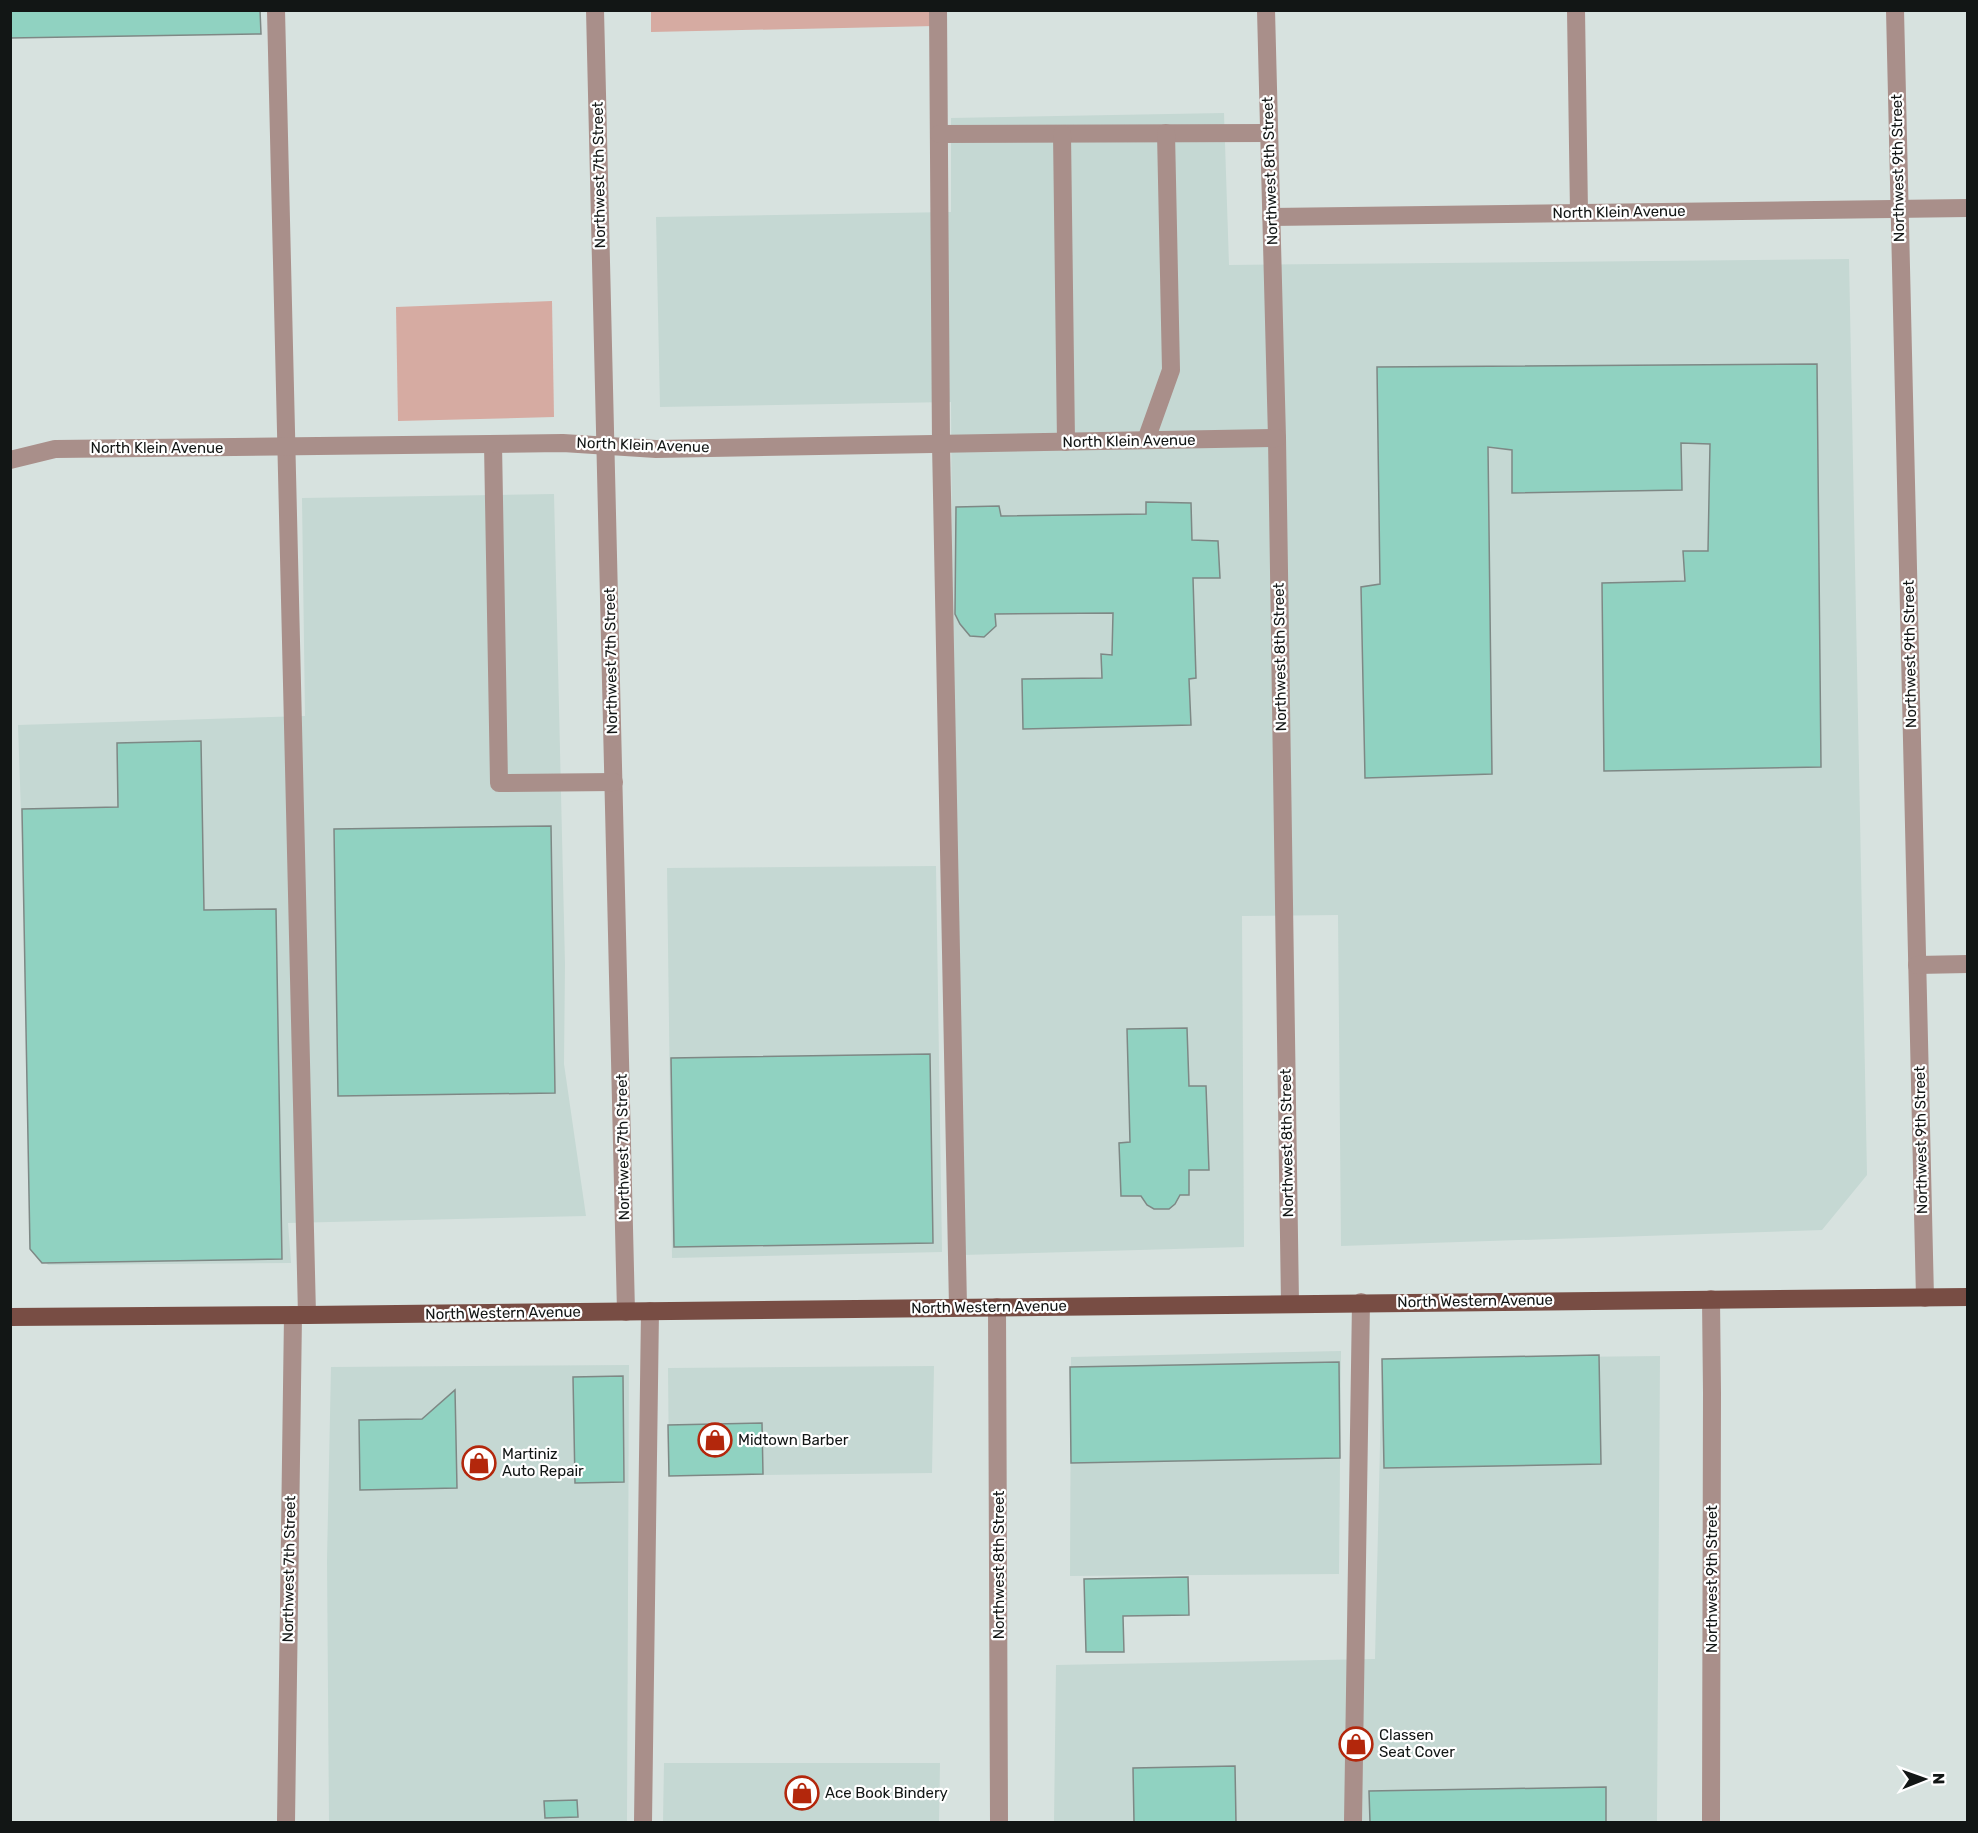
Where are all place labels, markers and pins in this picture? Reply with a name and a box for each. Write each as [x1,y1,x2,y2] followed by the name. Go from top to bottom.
[697,1422,733,1458] shop icon: Midtown Barber
[738,1431,849,1449] place label: Midtown Barber
[461,1445,497,1481] shop icon: Martiniz Auto Repair
[502,1445,584,1480] place label: Martiniz Auto Repair
[1338,1726,1374,1762] shop icon: Classen Seat Cover
[1379,1726,1455,1761] place label: Classen Seat Cover
[784,1775,820,1811] shop icon: Ace Book Bindery
[825,1784,948,1802] place label: Ace Book Bindery

